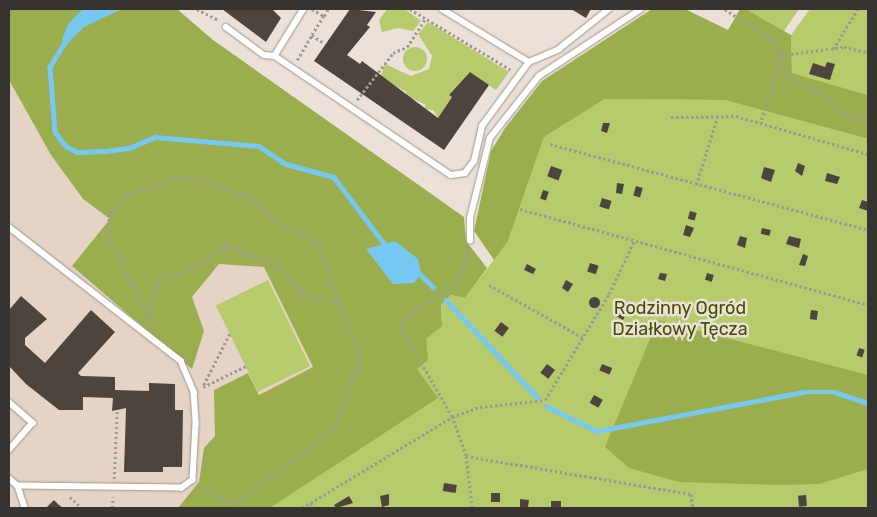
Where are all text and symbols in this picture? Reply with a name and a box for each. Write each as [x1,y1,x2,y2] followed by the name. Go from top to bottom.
[612,298,748,340] park label: Rodzinny Ogród Działkowy Tęcza

